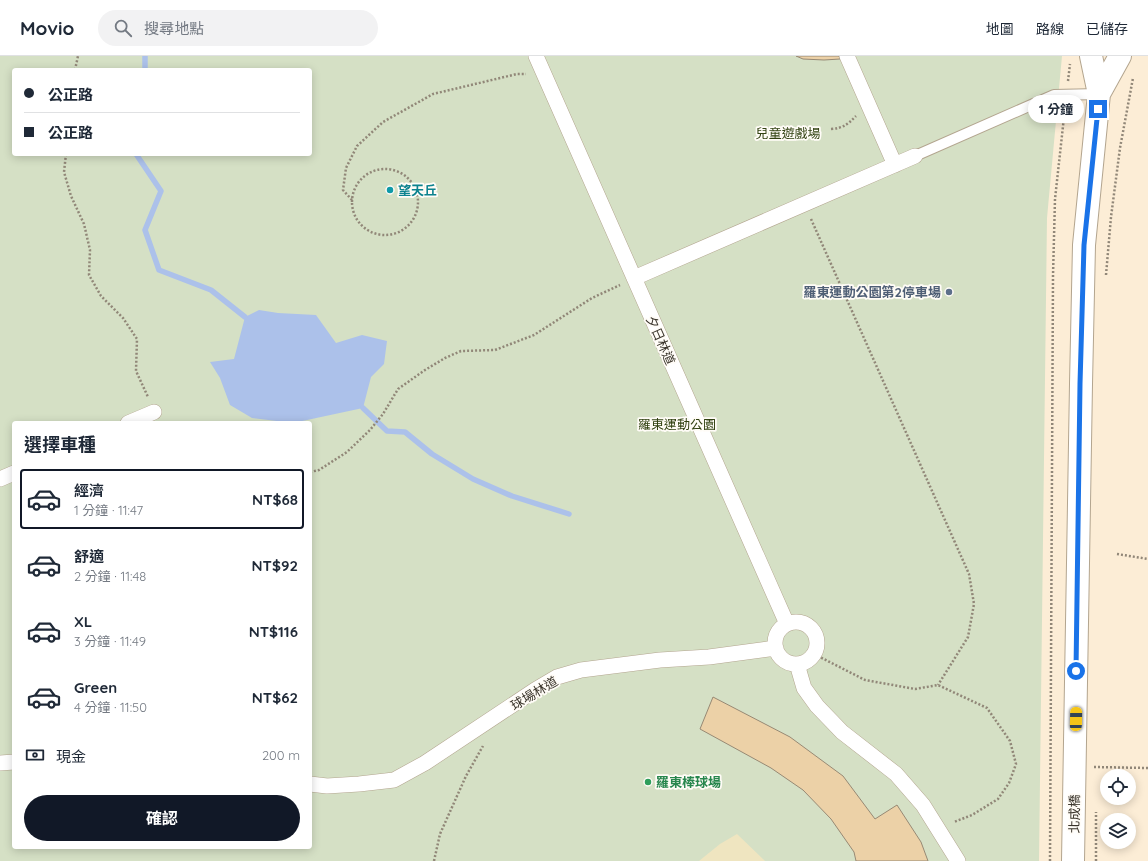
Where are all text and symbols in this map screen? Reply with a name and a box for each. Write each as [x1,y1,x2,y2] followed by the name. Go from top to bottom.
[98,10,378,46] search box
[20,16,74,40] text: Movio
[112,17,134,39] icon: search
[144,19,204,38] text: 搜尋地點
[986,20,1014,38] text: 地圖
[1036,20,1064,38] text: 路線
[1086,20,1128,38] text: 已儲存
[48,85,93,104] text: 公正路
[1028,95,1084,123] callout: 1 分鐘
[1089,100,1107,118] route end
[1039,101,1073,117] text: 1 分鐘
[48,123,93,142] text: 公正路
[755,125,821,141] park label: 兒童遊戲場
[398,182,437,198] place label: 望天丘
[385,185,395,195] marker: 望天丘
[804,284,941,300] place label: 羅東運動公園第2停車場
[944,287,954,297] marker: 羅東運動公園第2停車場
[643,313,679,367] street label: 夕日林道
[638,416,716,432] park label: 羅東運動公園
[24,433,96,456] text: 選擇車種
[26,481,62,517] icon: car
[74,481,104,500] text: 經濟
[252,490,298,509] text: NT$68
[74,502,143,518] text: 1 分鐘 · 11:47
[26,547,62,583] icon: car
[74,547,104,566] text: 舒適
[252,556,298,575] text: NT$92
[74,568,146,584] text: 2 分鐘 · 11:48
[74,612,92,631] text: XL
[26,613,62,649] icon: car
[249,622,298,641] text: NT$116
[74,633,146,649] text: 3 分鐘 · 11:49
[1067,662,1085,680] route start
[508,673,560,713] street label: 球場林道
[74,678,117,697] text: Green
[26,679,62,715] icon: car
[252,688,298,707] text: NT$62
[74,699,147,715] text: 4 分鐘 · 11:50
[1070,707,1082,731] car
[24,744,46,766] icon: cash
[56,747,86,766] text: 現金
[262,747,300,763] text: 200 m
[1100,769,1136,849] map controls
[1100,769,1136,805] button: locate
[656,774,721,790] place label: 羅東棒球場
[643,777,653,787] marker: 羅東棒球場
[1066,794,1082,834] street label: 北成橋
[24,795,300,841] button: 確認
[1100,813,1136,849] button: layers

